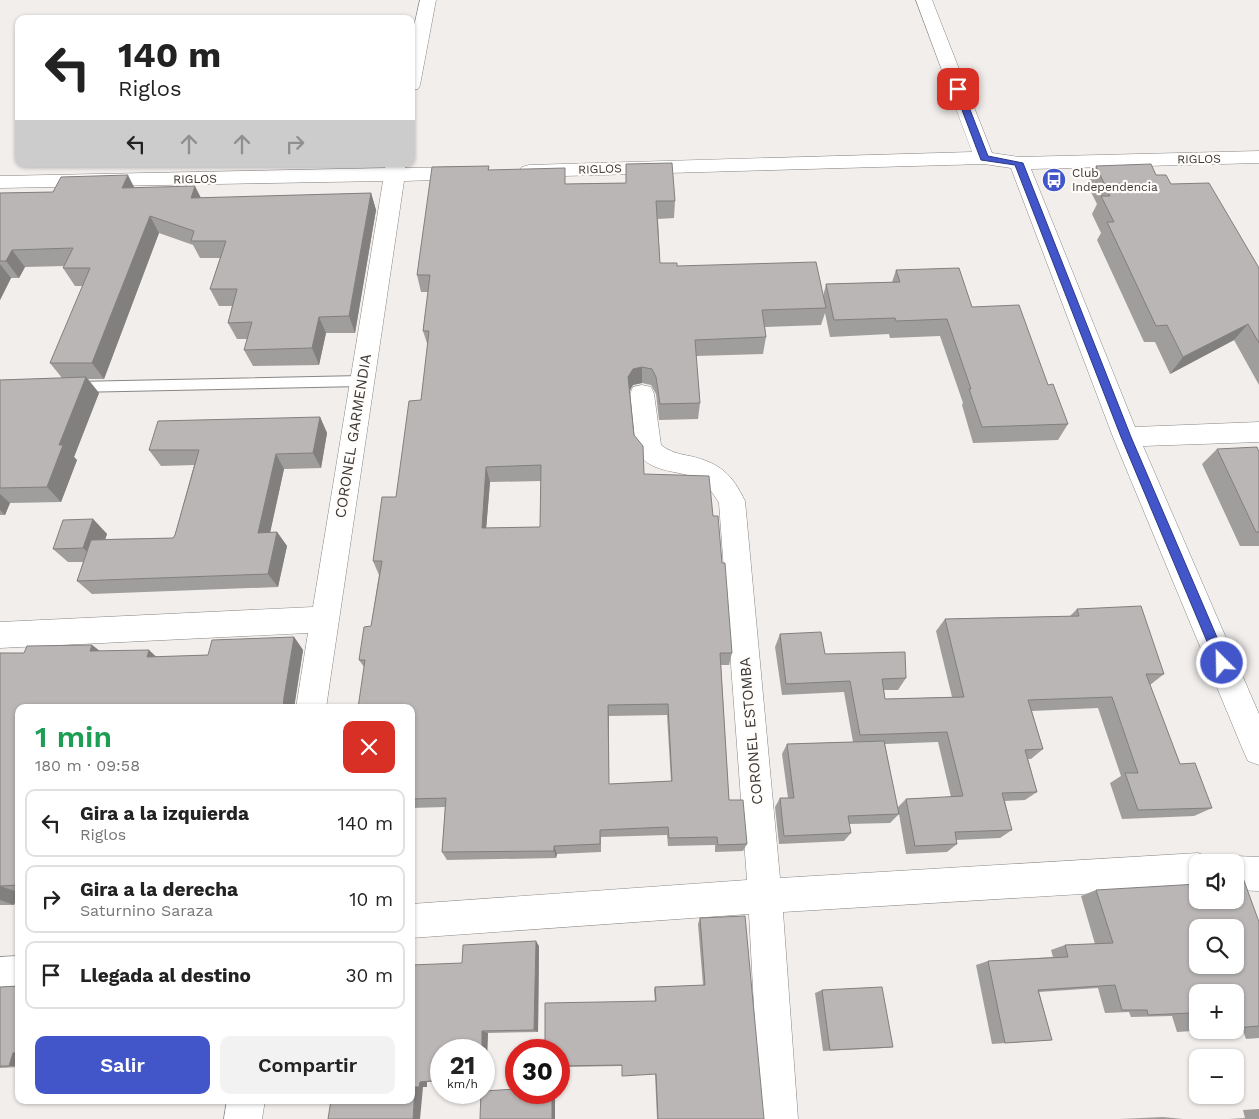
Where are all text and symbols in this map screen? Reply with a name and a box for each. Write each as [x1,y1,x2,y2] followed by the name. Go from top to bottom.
[118,34,221,76] text: 140 m
[35,35,100,100] icon: left
[937,68,979,110] pin
[944,75,972,103] icon: arrive
[118,76,182,101] text: Riglos
[122,130,150,158] icon: left
[175,130,203,158] icon: ahead
[228,130,256,158] icon: ahead
[281,130,309,158] icon: right
[1177,152,1221,166] street label: RIGLOS
[578,161,622,177] street label: RIGLOS
[1072,166,1158,194] place label: Club Independencia
[1041,167,1067,193] bus stop icon: Club Independencia
[173,172,217,186] street label: RIGLOS
[331,352,375,519] street label: CORONEL GARMENDIA
[1195,636,1247,688] position arrow
[736,656,766,805] street label: CORONEL ESTOMBA
[35,719,112,754] text: 1 min
[343,721,395,773] button: close
[35,756,140,775] text: 180 m · 09:58
[80,802,249,825] text: Gira a la izquierda
[37,809,65,837] icon: left
[338,812,393,835] text: 140 m
[80,825,126,844] text: Riglos
[1189,854,1244,1104] map controls
[1189,854,1244,909] button: sound
[80,878,238,901] text: Gira a la derecha
[37,885,65,913] icon: right
[349,888,393,911] text: 10 m
[80,901,213,920] text: Saturnino Saraza
[1189,919,1244,974] button: search
[37,961,65,989] icon: arrive
[80,964,251,987] text: Llegada al destino
[346,964,393,987] text: 30 m
[1189,984,1244,1039] button: +
[35,1036,210,1094] button: Salir
[220,1036,395,1094] button: Compartir
[505,1039,570,1104] speed limit sign: 30
[1189,1049,1244,1104] button: −
[450,1051,475,1080] text: 21
[447,1077,478,1091] text: km/h

